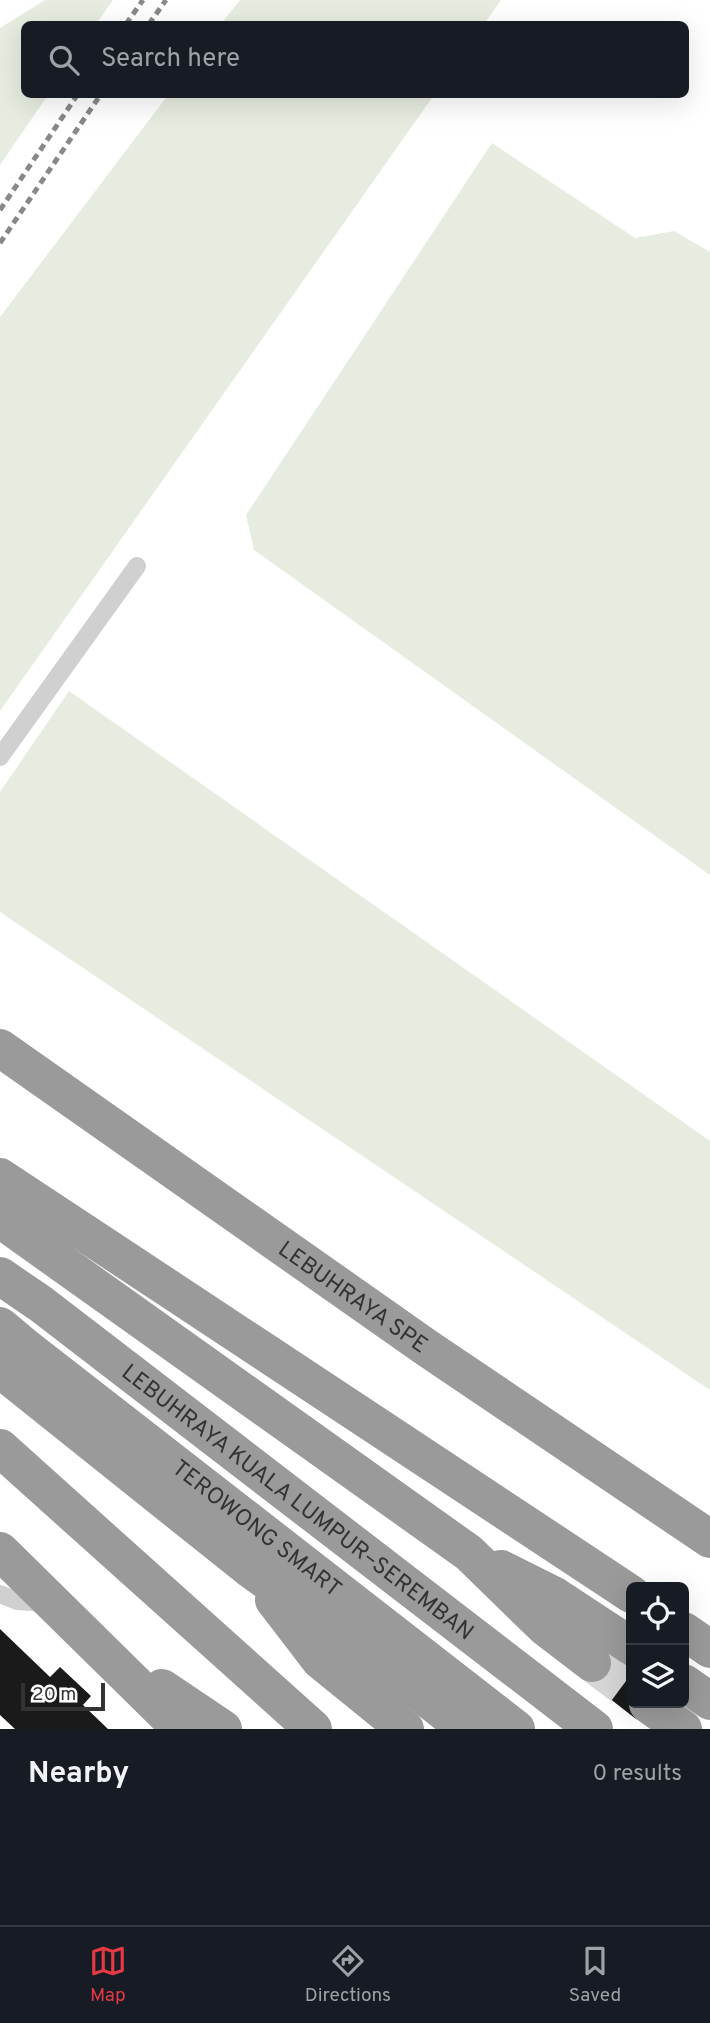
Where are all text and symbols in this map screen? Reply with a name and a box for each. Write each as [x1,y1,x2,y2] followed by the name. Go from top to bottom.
[21,21,689,98] search box
[45,41,83,79] icon: search
[101,43,240,76] text: Search here
[272,1236,433,1361] street label: LEBUHRAYA SPE
[115,1359,479,1648] street label: LEBUHRAYA KUALA LUMPUR–SEREMBAN
[165,1455,346,1605] street label: TEROWONG SMART
[626,1582,689,1708] map controls
[626,1582,689,1645] button: locate
[626,1645,689,1708] button: layers
[21,1680,105,1712] scale bar
[32,1683,76,1707] text: 20 m
[28,1756,129,1793] text: Nearby
[593,1760,682,1789] text: 0 results
[89,1942,127,2008] tab: Map
[305,1942,391,2008] tab: Directions
[569,1942,621,2008] tab: Saved

